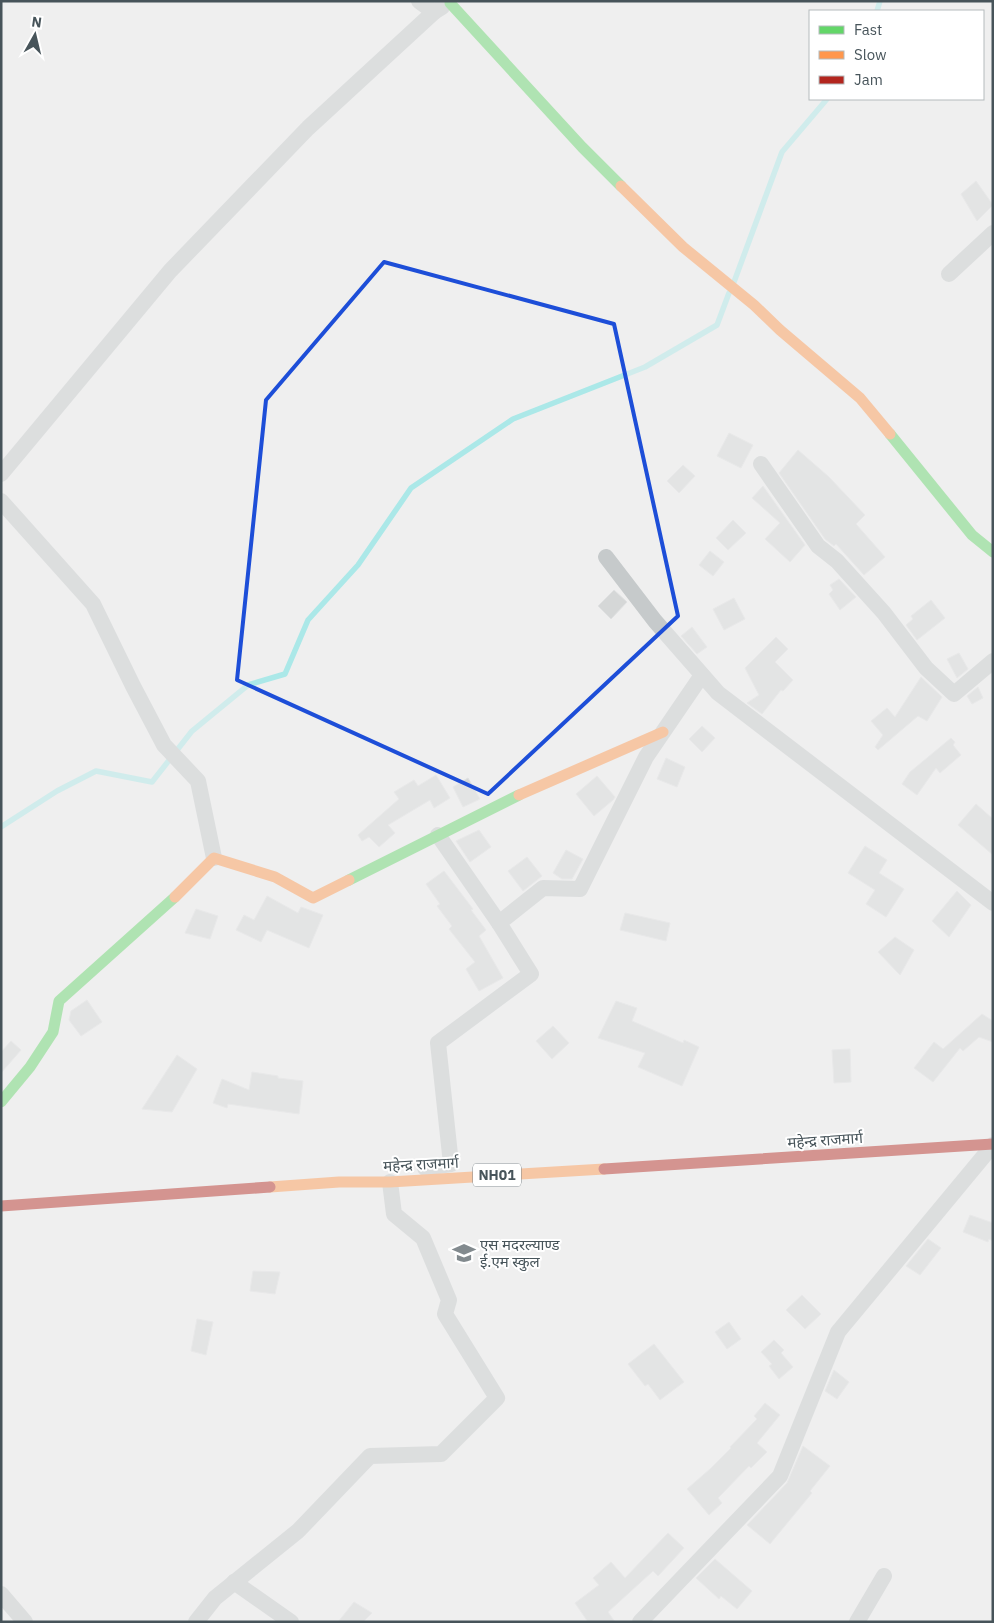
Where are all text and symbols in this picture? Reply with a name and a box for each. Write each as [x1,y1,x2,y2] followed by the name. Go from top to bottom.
[10,10,60,60] north arrow
[809,10,984,100] legend
[31,13,43,32] text: N
[854,20,882,39] text: Fast
[854,45,887,64] text: Slow
[854,70,883,89] text: Jam
[787,1128,864,1152] street label: महेन्द्र राजमार्ग
[383,1152,460,1175] street label: महेन्द्र राजमार्ग
[473,1164,521,1186] road number: NH01
[480,1235,561,1272] place label: एस मदरल्याण्ड ई.एम स्कुल
[451,1240,477,1266] school or university icon: एस मदरल्याण्ड ई.एम स्कुल

